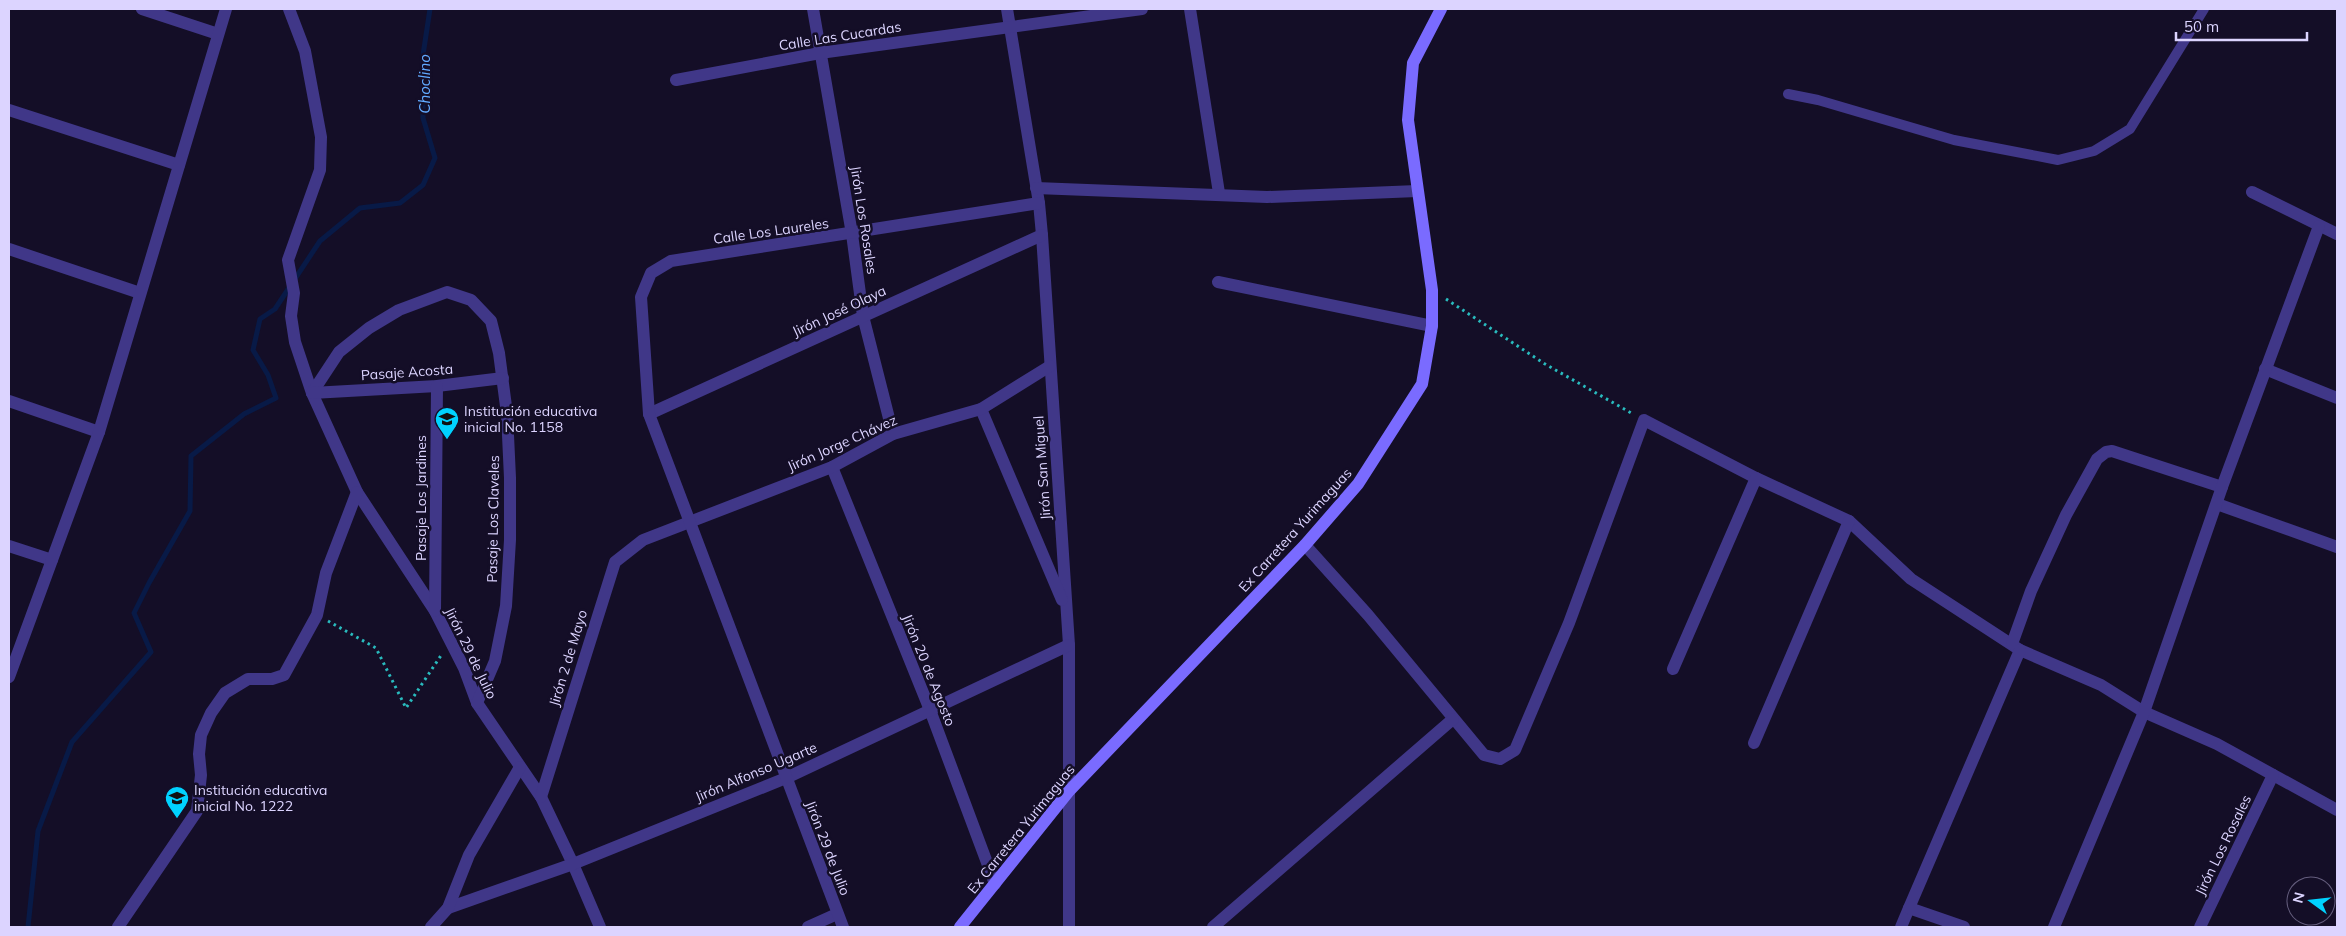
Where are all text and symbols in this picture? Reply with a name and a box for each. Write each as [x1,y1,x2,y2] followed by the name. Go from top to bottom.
[2176,10,2307,42] scale bar
[777,17,903,55] street label: Calle Las Cucardas
[2184,17,2219,36] text: 50 m
[415,54,434,114] water label: Choclino
[847,164,881,276] street label: Jirón Los Rosales
[712,214,830,248] street label: Calle Los Laureles
[789,281,889,341] street label: Jirón José Olaya
[360,360,454,384] street label: Pasaje Acosta
[464,402,597,436] place label: Institución educativa inicial No. 1158
[434,406,460,440] school or university icon: Institución educativa inicial No. 1158
[784,411,900,475] street label: Jirón Jorge Chávez
[1029,415,1055,521] street label: Jirón San Miguel
[412,435,430,561] street label: Pasaje Los Jardines
[483,455,503,583] street label: Pasaje Los Claveles
[1234,464,1356,596] street label: Ex Carretera Yurimaguas
[441,604,501,702] street label: Jirón 29 de Julio
[545,607,591,709] street label: Jirón 2 de Mayo
[898,611,960,729] street label: Jirón 20 de Agosto
[692,738,820,806] street label: Jirón Alfonso Ugarte
[963,761,1079,897] street label: Ex Carretera Yurimaguas
[194,781,327,815] place label: Institución educativa inicial No. 1222
[164,785,190,819] school or university icon: Institución educativa inicial No. 1222
[2191,792,2255,898] street label: Jirón Los Rosales
[802,798,854,898] street label: Jirón 29 de Julio
[2286,876,2336,926] north arrow
[2288,890,2309,905] text: N

